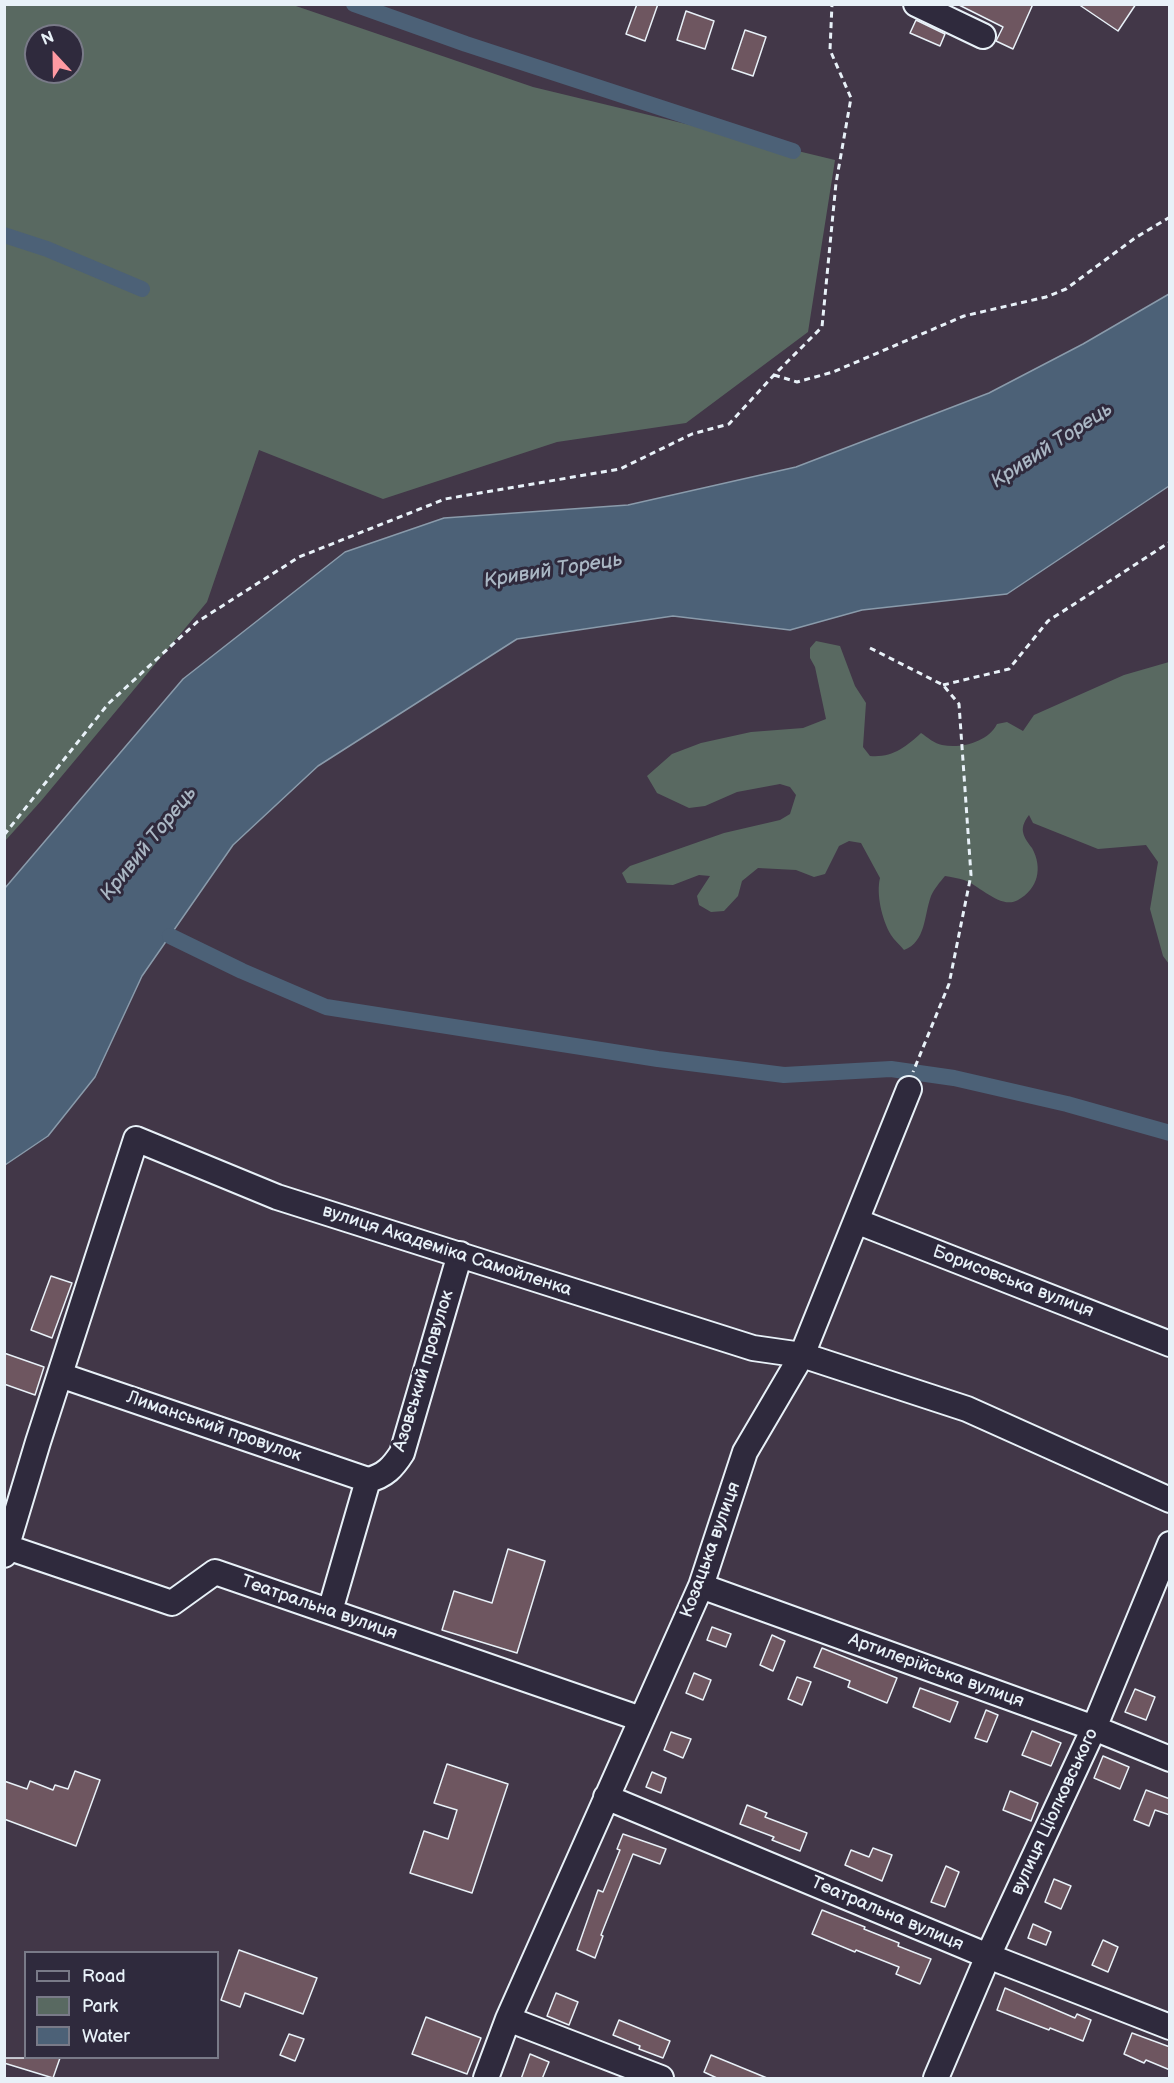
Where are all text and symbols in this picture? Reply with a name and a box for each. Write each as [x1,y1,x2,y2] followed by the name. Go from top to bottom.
[24,24,84,84] north arrow
[39,28,57,50] text: N
[987,398,1117,494] water label: Кривий Торець
[482,548,624,594] water label: Кривий Торець
[96,782,202,906] water label: Кривий Торець
[320,1200,574,1302] street label: вулиця Академіка Самойленка
[929,1241,1097,1323] street label: Борисовська вулиця
[389,1288,459,1454] street label: Азовський провулок
[124,1387,304,1467] street label: Лиманський провулок
[676,1479,746,1621] street label: Козацька вулиця
[238,1571,400,1645] street label: Театральна вулиця
[845,1629,1027,1713] street label: Артилерійська вулиця
[1007,1725,1103,1899] street label: вулиця Ціолковського
[807,1872,967,1956] street label: Театральна вулиця
[24,1951,219,2059] legend
[82,1966,126,1987] text: Road
[82,1996,118,2017] text: Park
[82,2026,130,2047] text: Water

